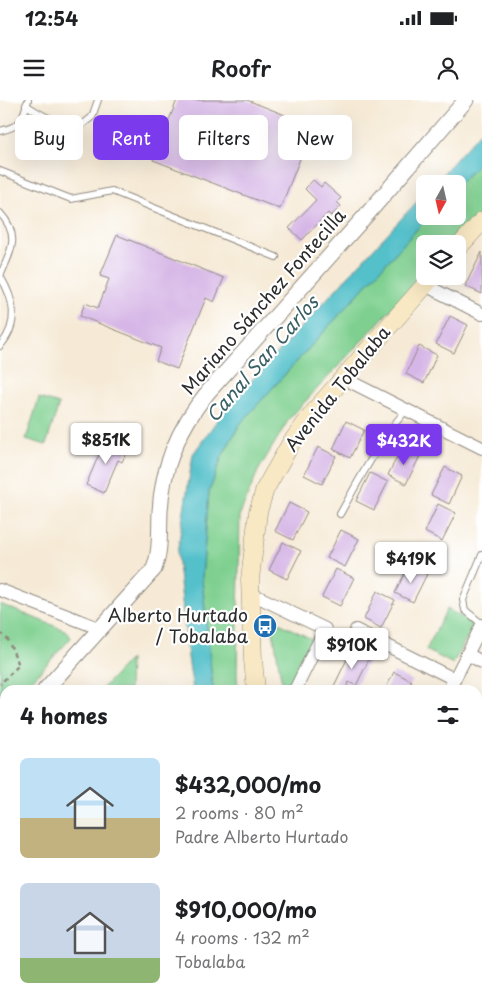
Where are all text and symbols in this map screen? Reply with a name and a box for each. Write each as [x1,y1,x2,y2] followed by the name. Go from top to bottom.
[25,4,78,32] text: 12:54
[211,51,271,84] text: Roofr
[20,54,48,82] icon: menu
[434,54,462,82] icon: person
[15,115,83,160] chip: Buy
[93,115,169,160] chip: Rent
[179,115,268,160] chip: Filters
[278,115,352,160] chip: New
[416,175,466,225] north arrow
[416,175,466,285] map controls
[174,202,352,400] street label: Mariano Sánchez Fontecilla
[416,235,466,285] button: layers
[198,287,326,428] water label: Canal San Carlos
[278,319,397,457] street label: Avenida Tobalaba
[71,422,141,465] pin: $851K
[369,424,439,466] pin: $432K
[81,427,131,451] text: $851K
[377,428,431,452] text: $432K
[376,542,446,584] pin: $419K
[386,546,436,570] text: $419K
[108,601,249,649] place label: Alberto Hurtado / Tobalaba
[252,613,278,639] bus stop icon: Alberto Hurtado / Tobalaba
[317,628,387,670] pin: $910K
[326,632,378,656] text: $910K
[20,699,107,731] text: 4 homes
[434,701,462,729] icon: filters
[175,768,321,800] text: $432,000/mo
[60,778,120,838] icon: home
[175,800,304,824] text: 2 rooms · 80 m²
[175,824,348,848] text: Padre Alberto Hurtado
[175,893,317,925] text: $910,000/mo
[60,903,120,963] icon: home
[175,925,310,949] text: 4 rooms · 132 m²
[175,949,245,973] text: Tobalaba

